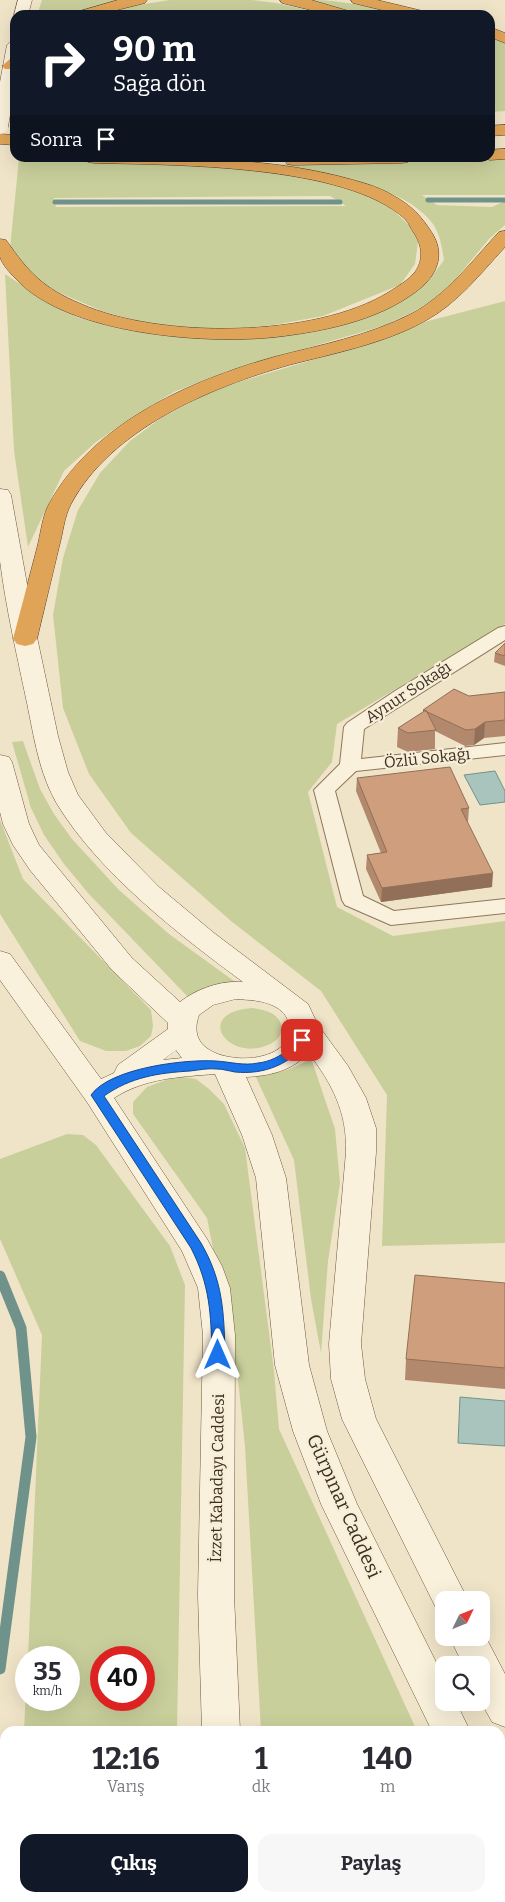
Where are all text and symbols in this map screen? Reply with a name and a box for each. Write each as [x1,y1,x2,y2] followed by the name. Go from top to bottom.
[113,28,196,70] text: 90 m
[30,30,95,95] icon: right
[113,70,206,97] text: Sağa dön
[92,125,120,153] icon: arrive
[30,128,82,151] text: Sonra
[361,657,455,727] street label: Aynur Sokağı
[383,744,471,772] street label: Özlü Sokağı
[281,1019,323,1061] pin
[288,1026,316,1054] icon: arrive
[191,1328,243,1380] position arrow
[206,1393,228,1563] street label: İzzet Kabadayı Caddesi
[302,1430,386,1582] street label: Gürpınar Caddesi
[435,1591,490,1646] north arrow
[435,1591,490,1711] map controls
[90,1646,155,1711] speed limit sign: 40
[435,1656,490,1711] button: search
[33,1657,62,1687] text: 35
[33,1684,62,1698] text: km/h
[92,1741,160,1777] text: 12:16
[255,1741,268,1777] text: 1
[363,1741,413,1777] text: 140
[107,1777,145,1796] text: Varış
[252,1777,270,1796] text: dk
[380,1777,395,1796] text: m
[20,1834,248,1892] button: Çıkış
[258,1834,485,1892] button: Paylaş

